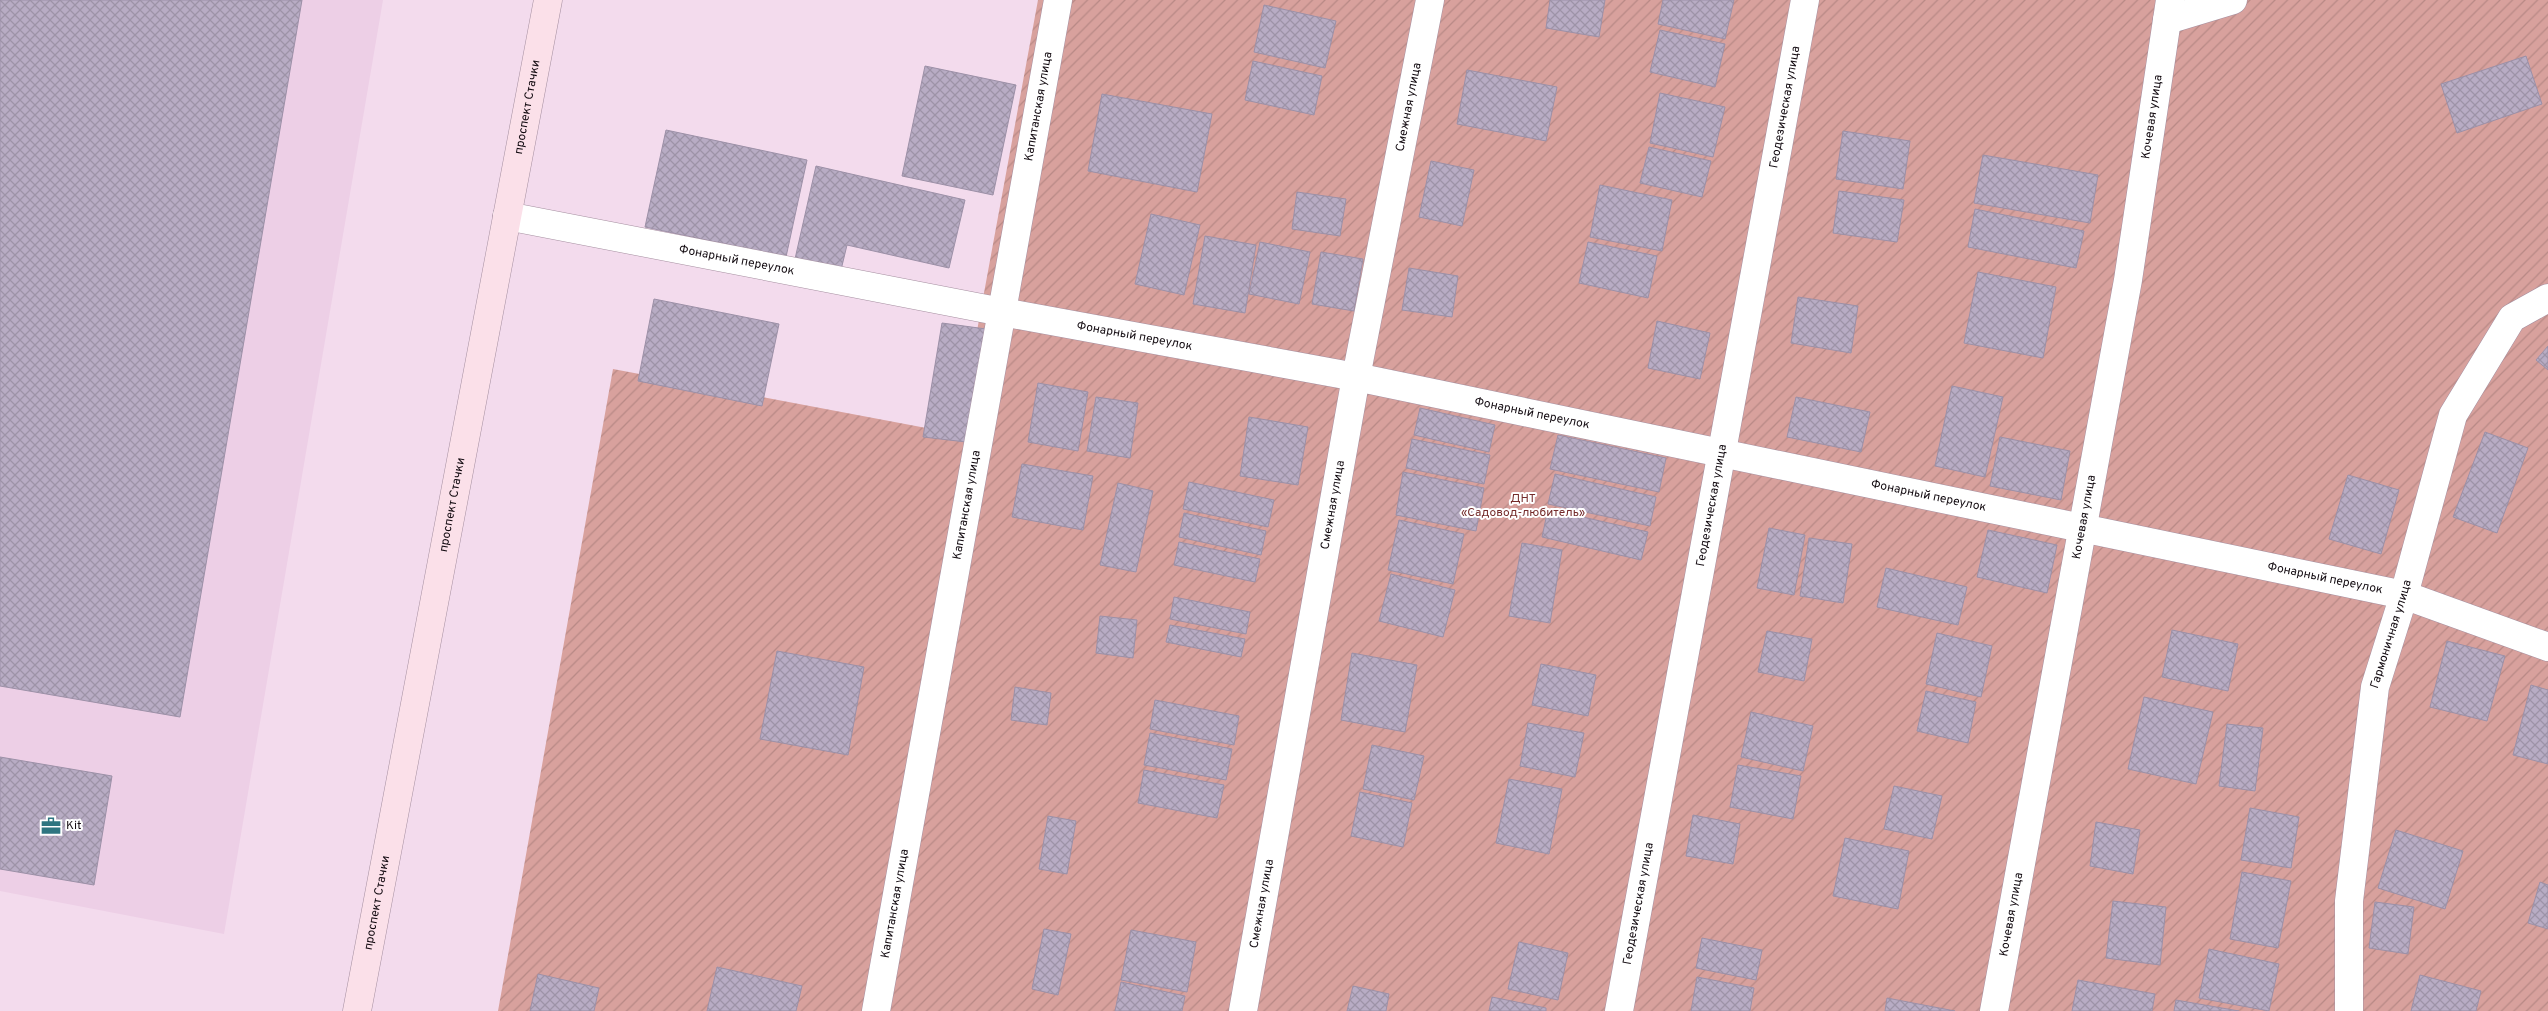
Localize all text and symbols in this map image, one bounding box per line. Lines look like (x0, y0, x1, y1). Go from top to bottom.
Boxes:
street label: Геодезическая улица (1766, 45, 1804, 170)
street label: Капитанская улица (1021, 51, 1057, 163)
street label: проспект Стачки (511, 58, 545, 156)
street label: Смежная улица (1392, 61, 1426, 153)
street label: Кочевая улица (2138, 74, 2167, 160)
street label: Фонарный переулок (678, 242, 796, 280)
street label: Фонарный переулок (1075, 318, 1194, 355)
street label: Фонарный переулок (1473, 394, 1591, 433)
street label: Геодезическая улица (1693, 443, 1731, 568)
street label: Капитанская улица (949, 449, 985, 561)
street label: проспект Стачки (436, 456, 469, 554)
street label: Смежная улица (1317, 459, 1349, 551)
street label: Кочевая улица (2069, 474, 2100, 561)
street label: Фонарный переулок (1869, 476, 1988, 516)
park label: ДНТ «Садовод-любитель» (1461, 491, 1585, 521)
street label: Фонарный переулок (2266, 559, 2384, 598)
street label: Гармоничная улица (2367, 578, 2416, 690)
office icon: Kit (40, 815, 62, 837)
place label: Kit (66, 818, 82, 834)
street label: Геодезическая улица (1620, 841, 1658, 966)
street label: Капитанская улица (878, 848, 913, 960)
street label: проспект Стачки (361, 854, 394, 952)
street label: Смежная улица (1246, 858, 1278, 950)
street label: Кочевая улица (1996, 871, 2027, 958)

